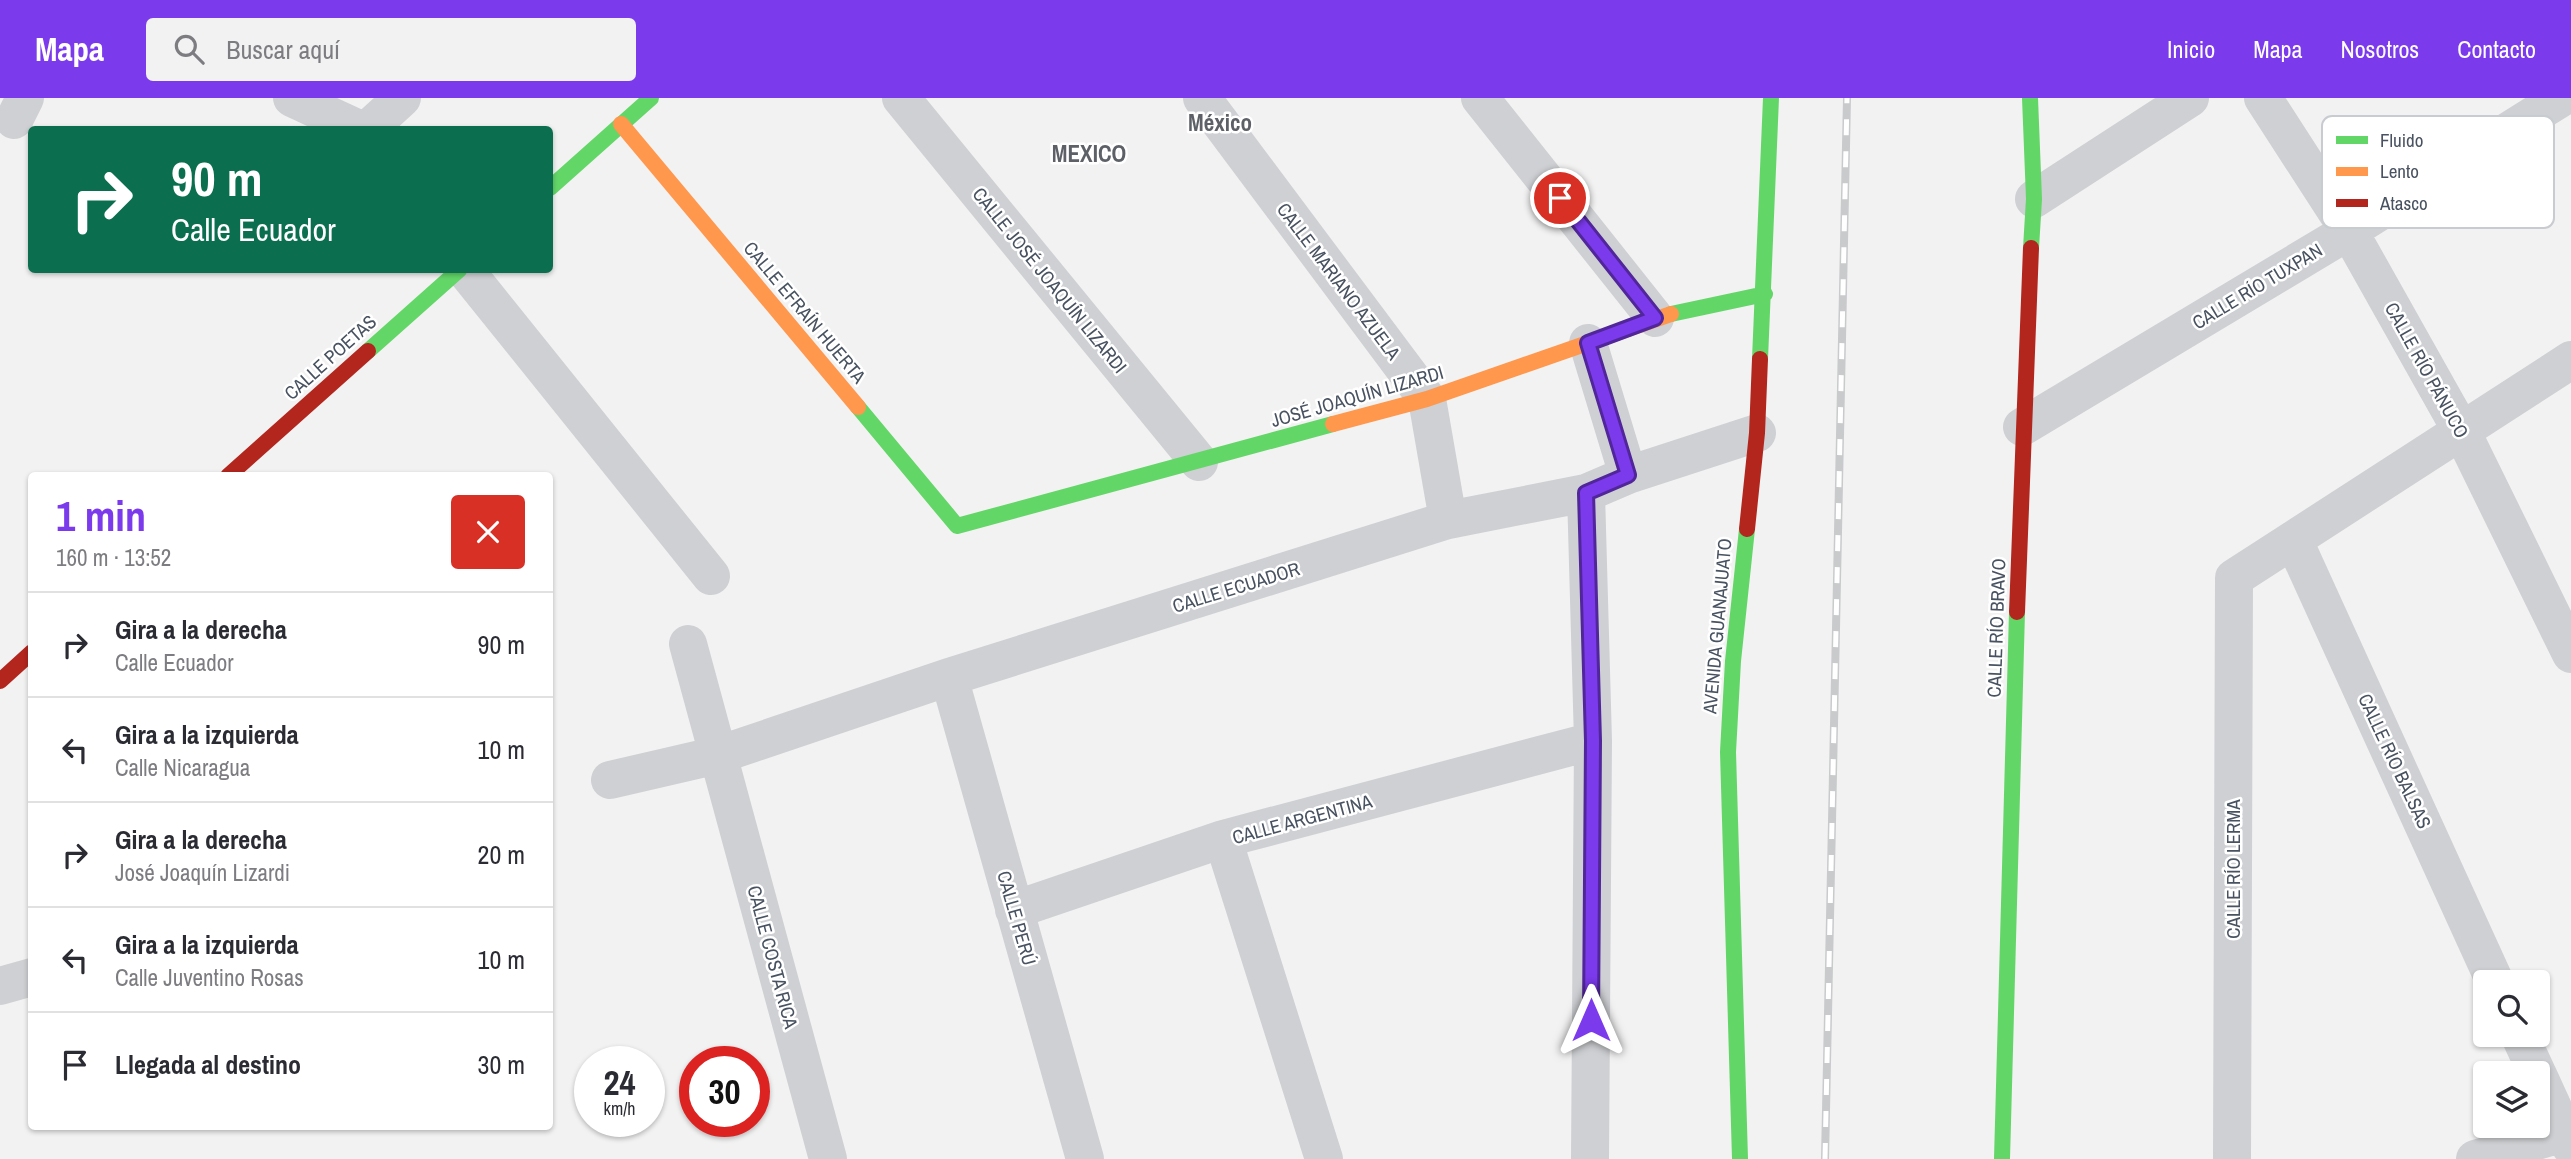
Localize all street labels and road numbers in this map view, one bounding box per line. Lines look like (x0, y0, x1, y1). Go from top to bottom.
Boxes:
street label: CALLE JOSÉ JOAQUÍN LIZARDI (967, 182, 1133, 378)
street label: CALLE MARIANO AZUELA (1271, 197, 1407, 365)
street label: CALLE EFRAÍN HUERTA (738, 236, 872, 389)
street label: CALLE RÍO TUXPAN (2187, 237, 2327, 335)
street label: CALLE RÍO PÁNUCO (2379, 298, 2475, 442)
street label: CALLE POETAS (278, 309, 382, 405)
street label: JOSÉ JOAQUÍN LIZARDI (1268, 359, 1446, 433)
street label: AVENIDA GUANAJUATO (1696, 537, 1738, 716)
street label: CALLE ECUADOR (1169, 555, 1303, 619)
street label: CALLE RÍO BRAVO (1981, 558, 2011, 698)
street label: CALLE RÍO BALSAS (2352, 689, 2438, 833)
street label: CALLE ARGENTINA (1229, 788, 1375, 850)
street label: CALLE RÍO LERMA (2220, 799, 2246, 939)
street label: CALLE PERÚ (991, 868, 1043, 968)
street label: CALLE COSTA RICA (741, 883, 805, 1032)

